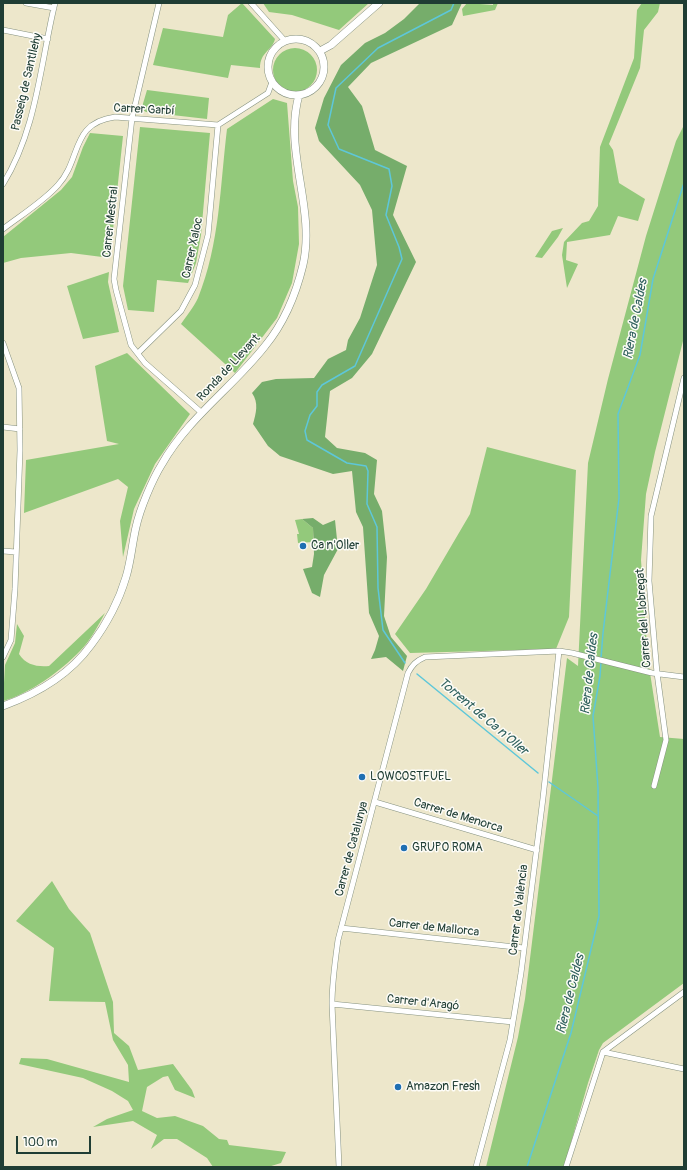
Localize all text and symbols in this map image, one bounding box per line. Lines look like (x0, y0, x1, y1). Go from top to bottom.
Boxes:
street label: Passeig de Santllehy (9, 32, 45, 132)
street label: Carrer Garbí (113, 101, 175, 119)
street label: Carrer Mestral (100, 186, 122, 258)
street label: Carrer Xaloc (180, 216, 206, 280)
water label: Riera de Caldes (621, 278, 651, 360)
street label: Ronda de Llevant (194, 332, 264, 404)
place label: Ca n'Oller (311, 539, 359, 553)
marker: Ca n'Oller (298, 541, 308, 551)
street label: Carrer del Llobregat (633, 568, 655, 668)
water label: Riera de Caldes (578, 633, 602, 715)
water label: Torrent de Ca n'Oller (435, 675, 531, 759)
place label: LOWCOSTFUEL (370, 770, 451, 784)
marker: LOWCOSTFUEL (357, 772, 367, 782)
street label: Carrer de Menorca (412, 796, 504, 836)
street label: Carrer de Catalunya (332, 800, 372, 898)
place label: GRUPO ROMA (412, 841, 483, 855)
marker: GRUPO ROMA (399, 843, 409, 853)
street label: Carrer de València (506, 864, 532, 956)
street label: Carrer de Mallorca (388, 916, 480, 940)
water label: Riera de Caldes (554, 953, 588, 1035)
street label: Carrer d'Aragó (386, 992, 460, 1014)
place label: Amazon Fresh (406, 1080, 480, 1094)
marker: Amazon Fresh (393, 1082, 403, 1092)
scale bar (18, 1128, 93, 1154)
text: 100 m (23, 1135, 57, 1150)

